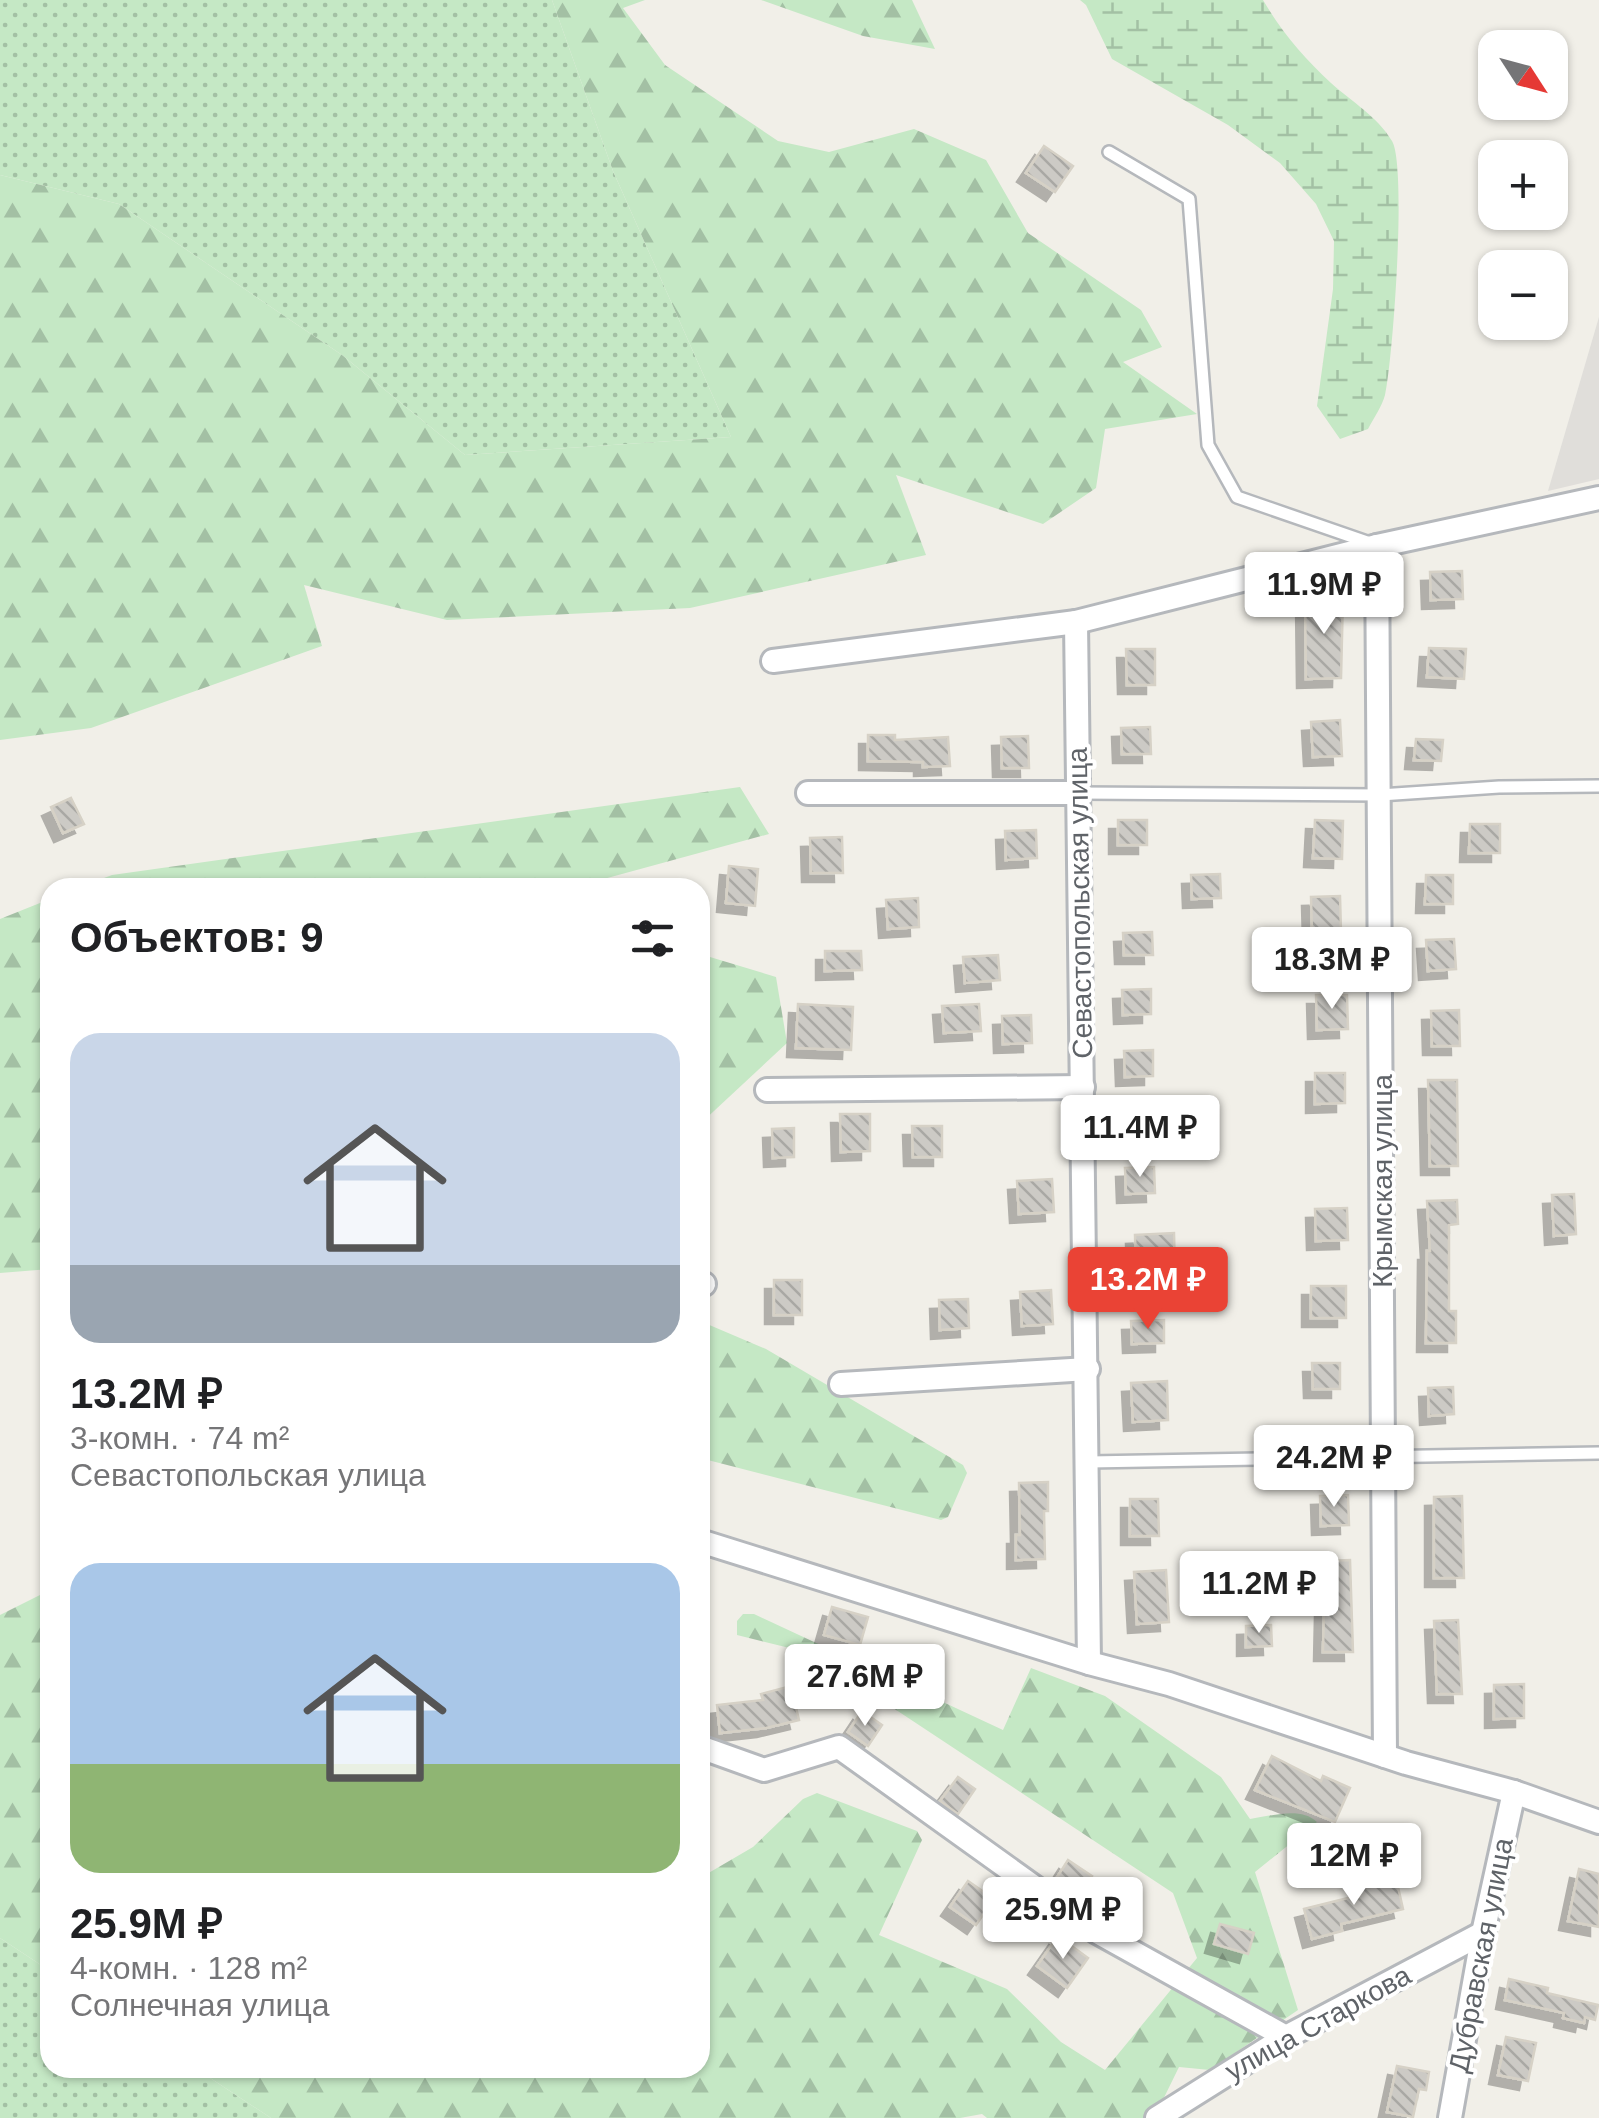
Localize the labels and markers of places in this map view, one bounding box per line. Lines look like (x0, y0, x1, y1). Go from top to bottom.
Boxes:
pin: 11.9M ₽ (1232, 552, 1416, 637)
pin: 18.3M ₽ (1240, 927, 1424, 1012)
pin: 11.4M ₽ (1048, 1095, 1232, 1180)
pin: 13.2M ₽ (1056, 1247, 1240, 1332)
pin: 24.2M ₽ (1242, 1425, 1426, 1510)
pin: 11.2M ₽ (1167, 1551, 1351, 1636)
pin: 27.6M ₽ (773, 1644, 957, 1729)
pin: 12M ₽ (1284, 1823, 1424, 1908)
pin: 25.9M ₽ (971, 1877, 1155, 1962)

